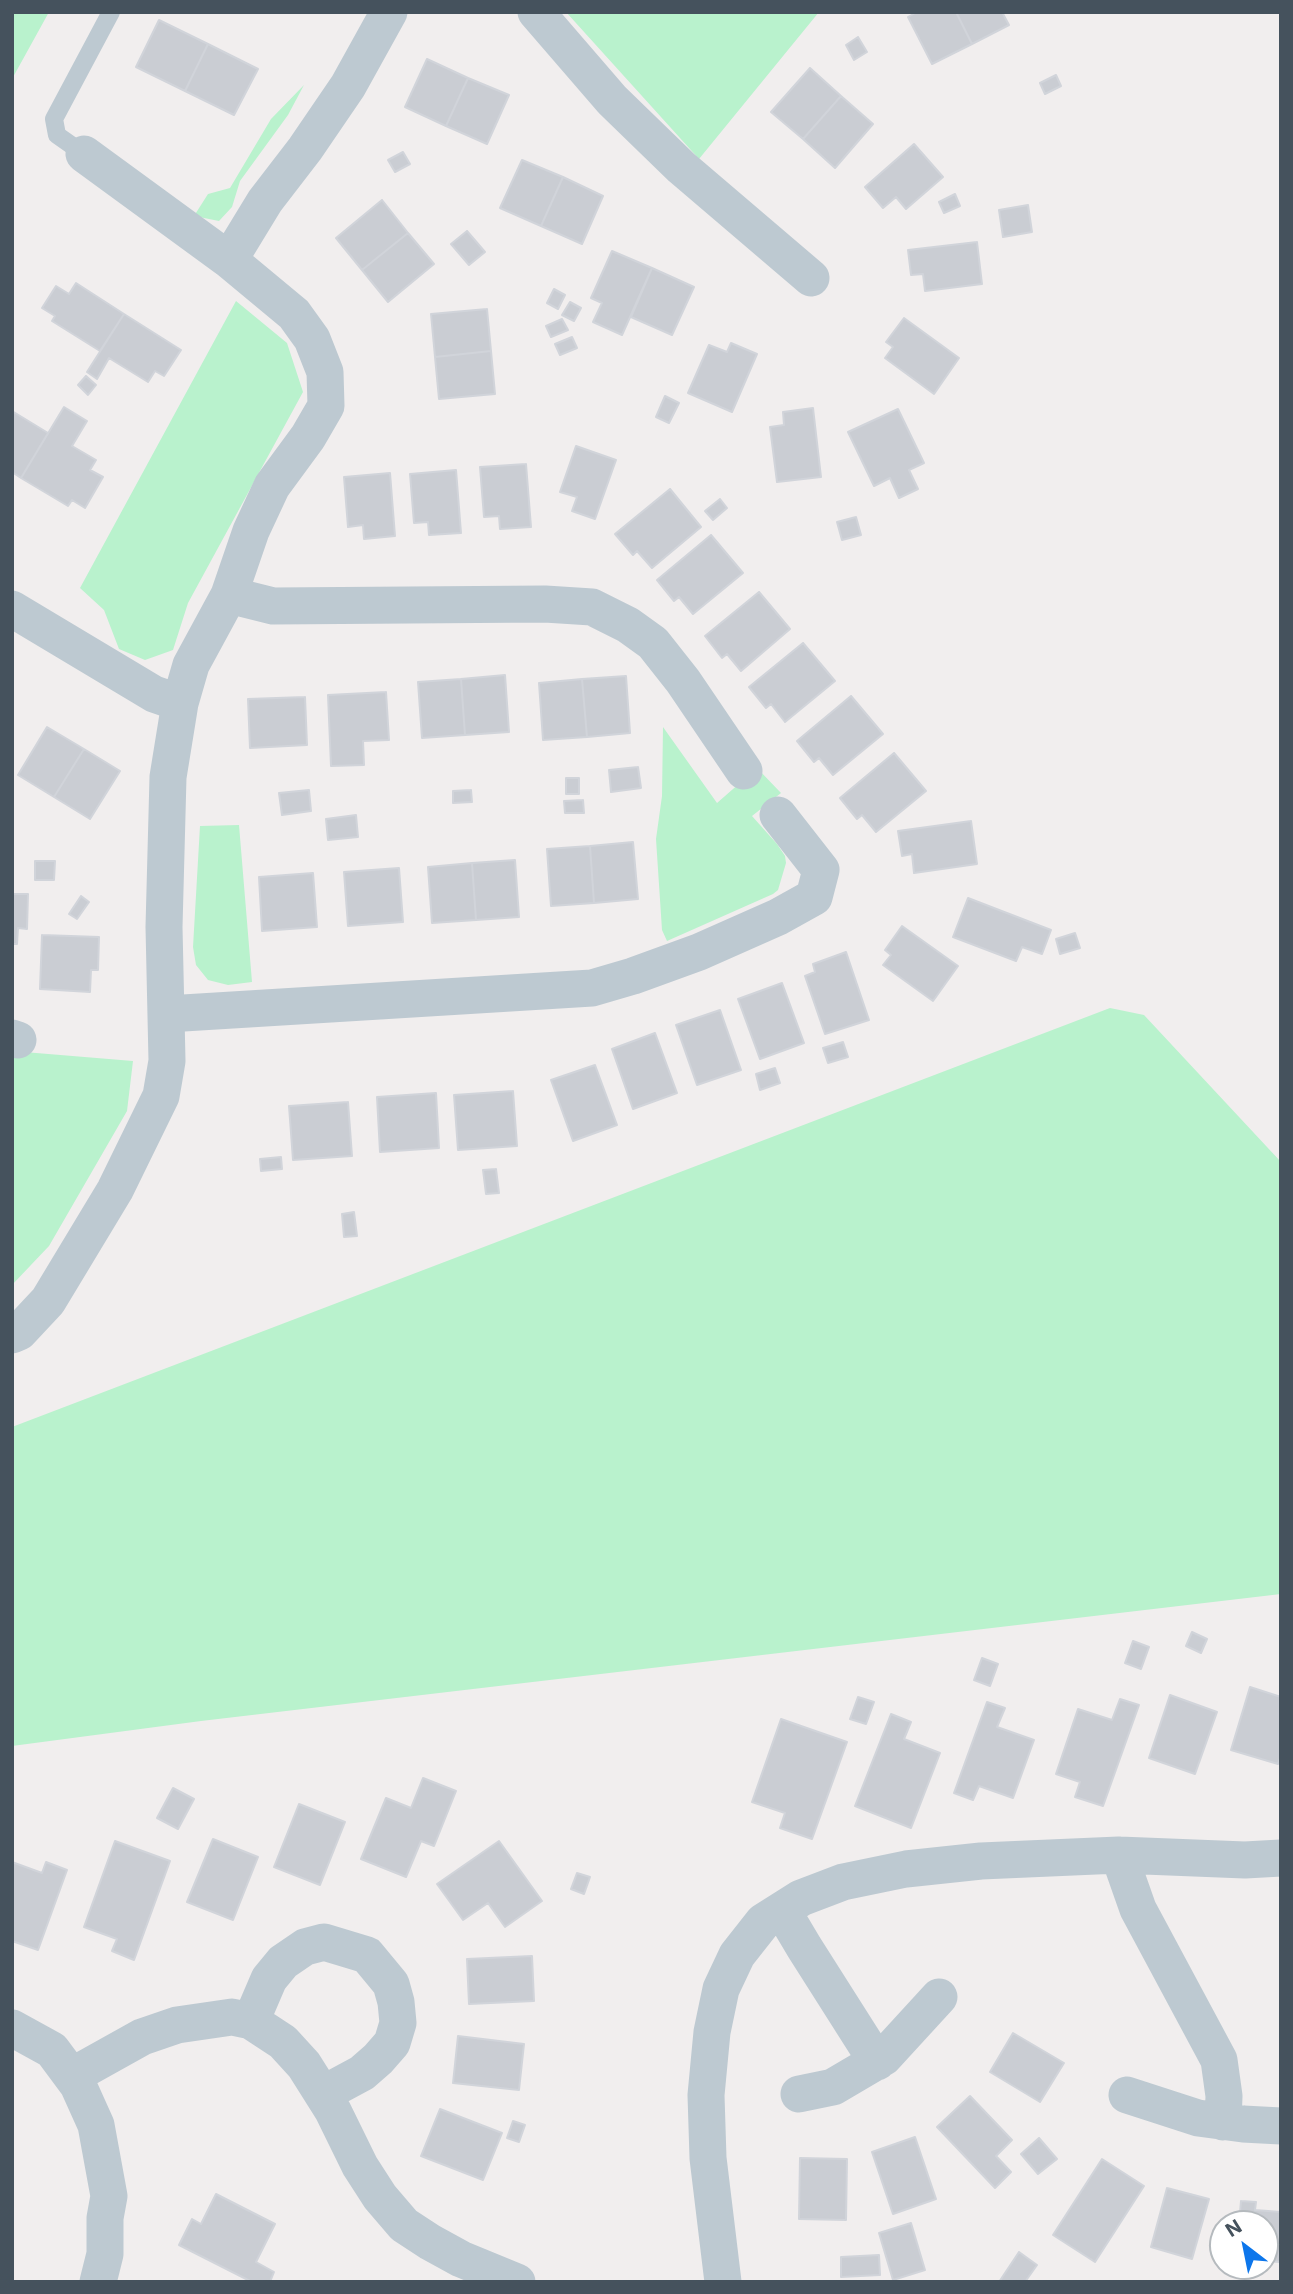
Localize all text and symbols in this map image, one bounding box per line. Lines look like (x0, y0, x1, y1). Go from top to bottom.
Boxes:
north arrow (1209, 2210, 1279, 2280)
text: N (1221, 2215, 1246, 2242)

